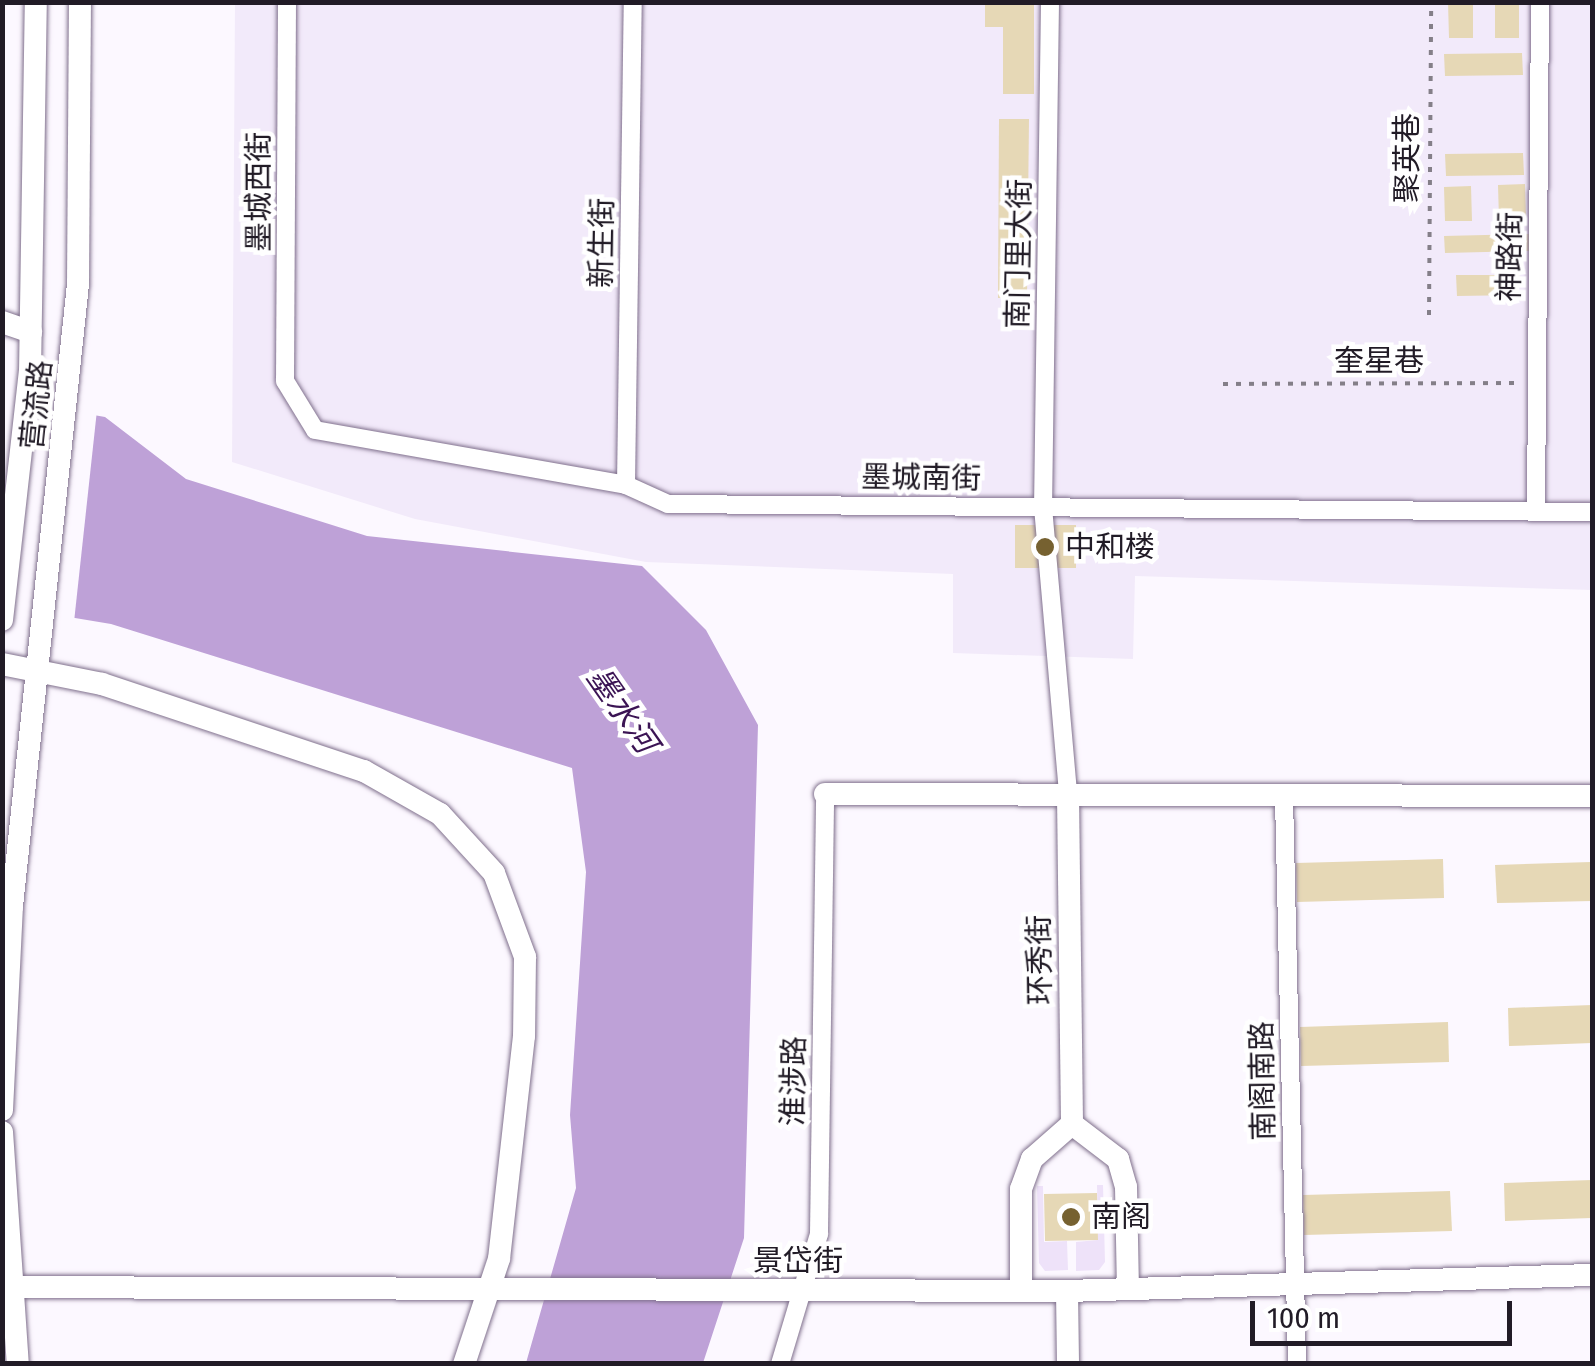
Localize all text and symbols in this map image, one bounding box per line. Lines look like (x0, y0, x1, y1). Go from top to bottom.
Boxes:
street label: 聚英巷 (1389, 113, 1425, 203)
street label: 墨城西街 (241, 132, 277, 252)
street label: 南门里大街 (1000, 179, 1038, 329)
street label: 新生街 (583, 198, 621, 288)
street label: 神路街 (1491, 212, 1529, 302)
street label: 奎星巷 (1334, 343, 1424, 379)
street label: 营流路 (14, 358, 60, 452)
street label: 墨城南街 (861, 459, 981, 497)
place label: 中和楼 (1065, 529, 1155, 565)
marker: 中和楼 (1034, 536, 1056, 558)
water label: 墨水河 (579, 660, 665, 760)
street label: 环秀街 (1021, 915, 1059, 1005)
street label: 南阁南路 (1244, 1021, 1282, 1141)
street label: 淮涉路 (775, 1036, 813, 1126)
place label: 南阁 (1091, 1199, 1151, 1235)
marker: 南阁 (1060, 1206, 1082, 1228)
street label: 景岱街 (753, 1243, 843, 1279)
scale bar (1255, 1281, 1518, 1343)
text: 100 m (1267, 1300, 1340, 1336)

